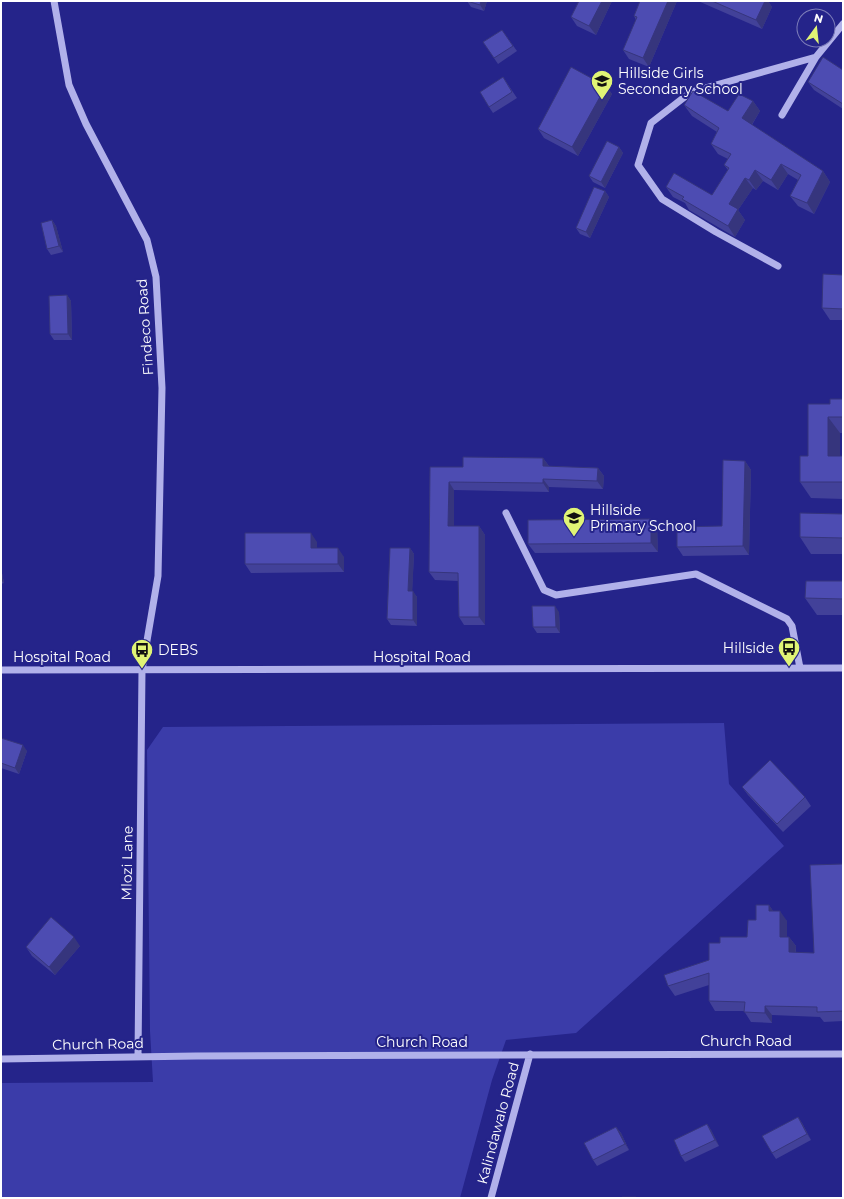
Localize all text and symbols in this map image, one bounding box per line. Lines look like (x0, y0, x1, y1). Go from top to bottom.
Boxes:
north arrow (796, 8, 836, 48)
text: N (812, 10, 825, 26)
place label: Hillside Girls Secondary School (618, 64, 743, 98)
school or university icon: Hillside Girls Secondary School (589, 68, 615, 101)
street label: Findeco Road (133, 278, 157, 376)
place label: Hillside Primary School (590, 501, 696, 535)
school or university icon: Hillside Primary School (561, 505, 587, 538)
bus stop icon: Hillside (776, 635, 802, 668)
bus stop icon: DEBS (129, 637, 155, 670)
place label: Hillside (723, 639, 774, 657)
place label: DEBS (158, 641, 198, 659)
street label: Hospital Road (13, 648, 111, 666)
street label: Hospital Road (373, 648, 471, 666)
street label: Mlozi Lane (117, 825, 137, 901)
street label: Church Road (700, 1032, 792, 1050)
street label: Church Road (376, 1033, 468, 1051)
street label: Church Road (52, 1034, 144, 1054)
street label: Kalindawalo Road (473, 1060, 523, 1186)

